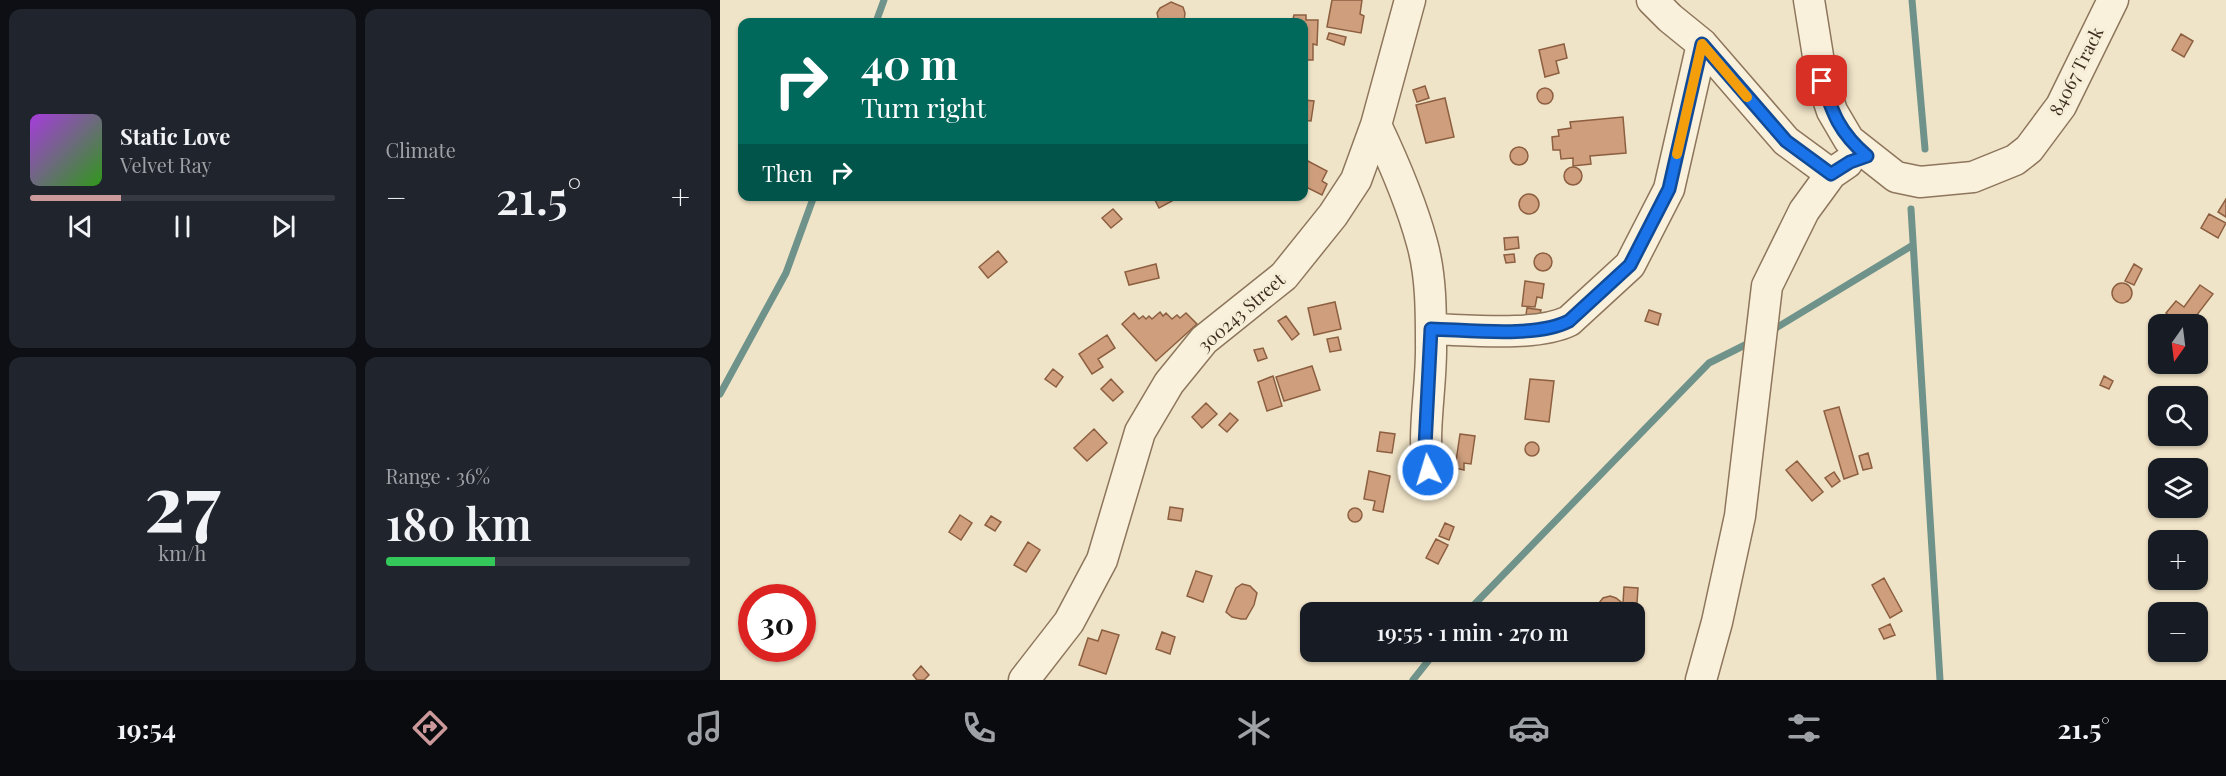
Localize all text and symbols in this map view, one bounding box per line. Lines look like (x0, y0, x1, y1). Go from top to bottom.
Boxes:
street label: 84067 Track (2043, 23, 2109, 119)
text: 40 m (861, 35, 958, 91)
icon: right (762, 42, 840, 120)
pin (1796, 55, 1847, 106)
icon: arrive (1805, 64, 1838, 97)
text: Turn right (861, 89, 986, 125)
text: Static Love (120, 121, 230, 151)
text: Climate (386, 136, 456, 163)
text: Velvet Ray (120, 151, 212, 178)
icon: right (825, 156, 858, 189)
text: Then (762, 158, 813, 188)
text: 21.5° (496, 166, 582, 226)
text: − (386, 174, 407, 218)
text: + (671, 174, 690, 218)
icon: previous (64, 210, 97, 243)
icon: pause (166, 210, 199, 243)
icon: next (267, 210, 300, 243)
street label: 300243 Street (1192, 267, 1290, 356)
north arrow (2148, 314, 2208, 374)
map controls (2148, 314, 2208, 662)
button: search (2148, 386, 2208, 446)
position arrow (1396, 438, 1460, 502)
text: 27 (144, 448, 220, 552)
button: layers (2148, 458, 2208, 518)
text: Range · 36% (386, 462, 490, 489)
text: 180 km (386, 492, 532, 552)
button: + (2148, 530, 2208, 590)
text: km/h (158, 539, 206, 566)
speed limit sign: 30 (738, 584, 816, 662)
button: − (2148, 602, 2208, 662)
text: 19:55 · 1 min · 270 m (1377, 617, 1568, 647)
icon: directions (409, 707, 451, 749)
icon: music (684, 707, 726, 749)
icon: phone (958, 707, 1000, 749)
icon: climate (1233, 707, 1275, 749)
icon: car (1508, 707, 1550, 749)
icon: filters (1783, 707, 1825, 749)
text: 19:54 (116, 710, 176, 746)
text: 21.5° (2058, 710, 2110, 746)

